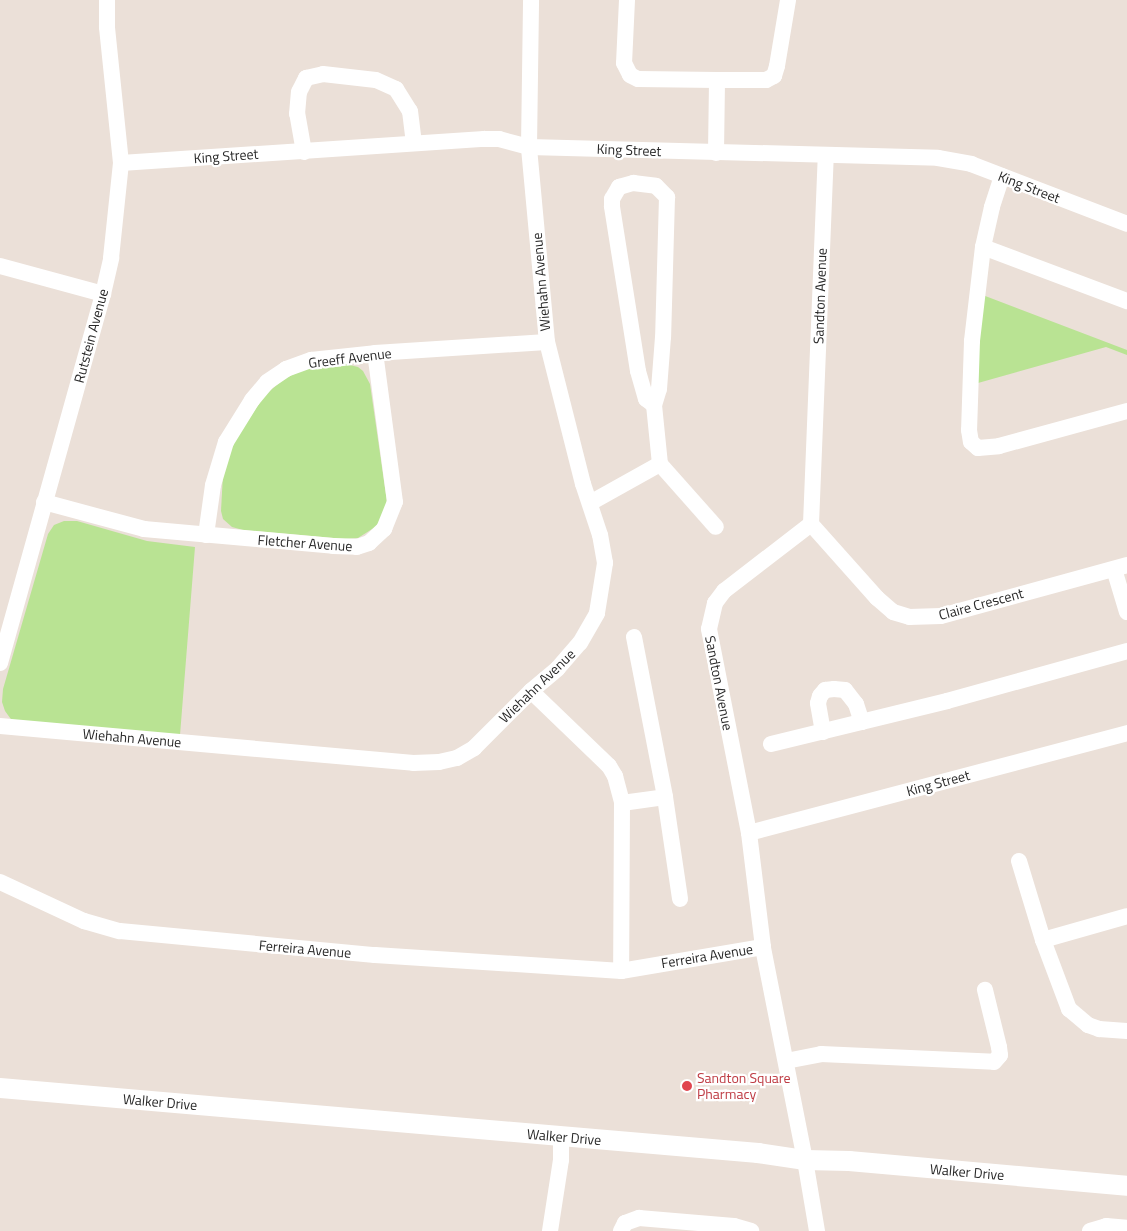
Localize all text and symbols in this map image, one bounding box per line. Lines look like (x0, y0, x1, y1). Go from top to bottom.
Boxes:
street label: King Street (596, 140, 662, 160)
street label: King Street (193, 145, 259, 167)
street label: King Street (996, 168, 1062, 206)
street label: Wiehahn Avenue (528, 232, 554, 332)
street label: Sandton Avenue (810, 248, 830, 344)
street label: Rutstein Avenue (70, 287, 112, 385)
street label: Greeff Avenue (307, 345, 393, 371)
street label: Fletcher Avenue (257, 531, 353, 555)
street label: Claire Crescent (937, 585, 1025, 623)
street label: Sandton Avenue (702, 634, 736, 732)
street label: Wiehahn Avenue (496, 646, 578, 726)
street label: Wiehahn Avenue (82, 725, 182, 751)
street label: King Street (904, 766, 972, 800)
street label: Ferreira Avenue (258, 937, 352, 961)
street label: Ferreira Avenue (660, 940, 754, 972)
place label: Sandton Square Pharmacy (697, 1070, 791, 1102)
marker: Sandton Square Pharmacy (681, 1080, 693, 1092)
street label: Walker Drive (122, 1090, 198, 1114)
street label: Walker Drive (526, 1125, 602, 1149)
street label: Walker Drive (929, 1160, 1005, 1184)

